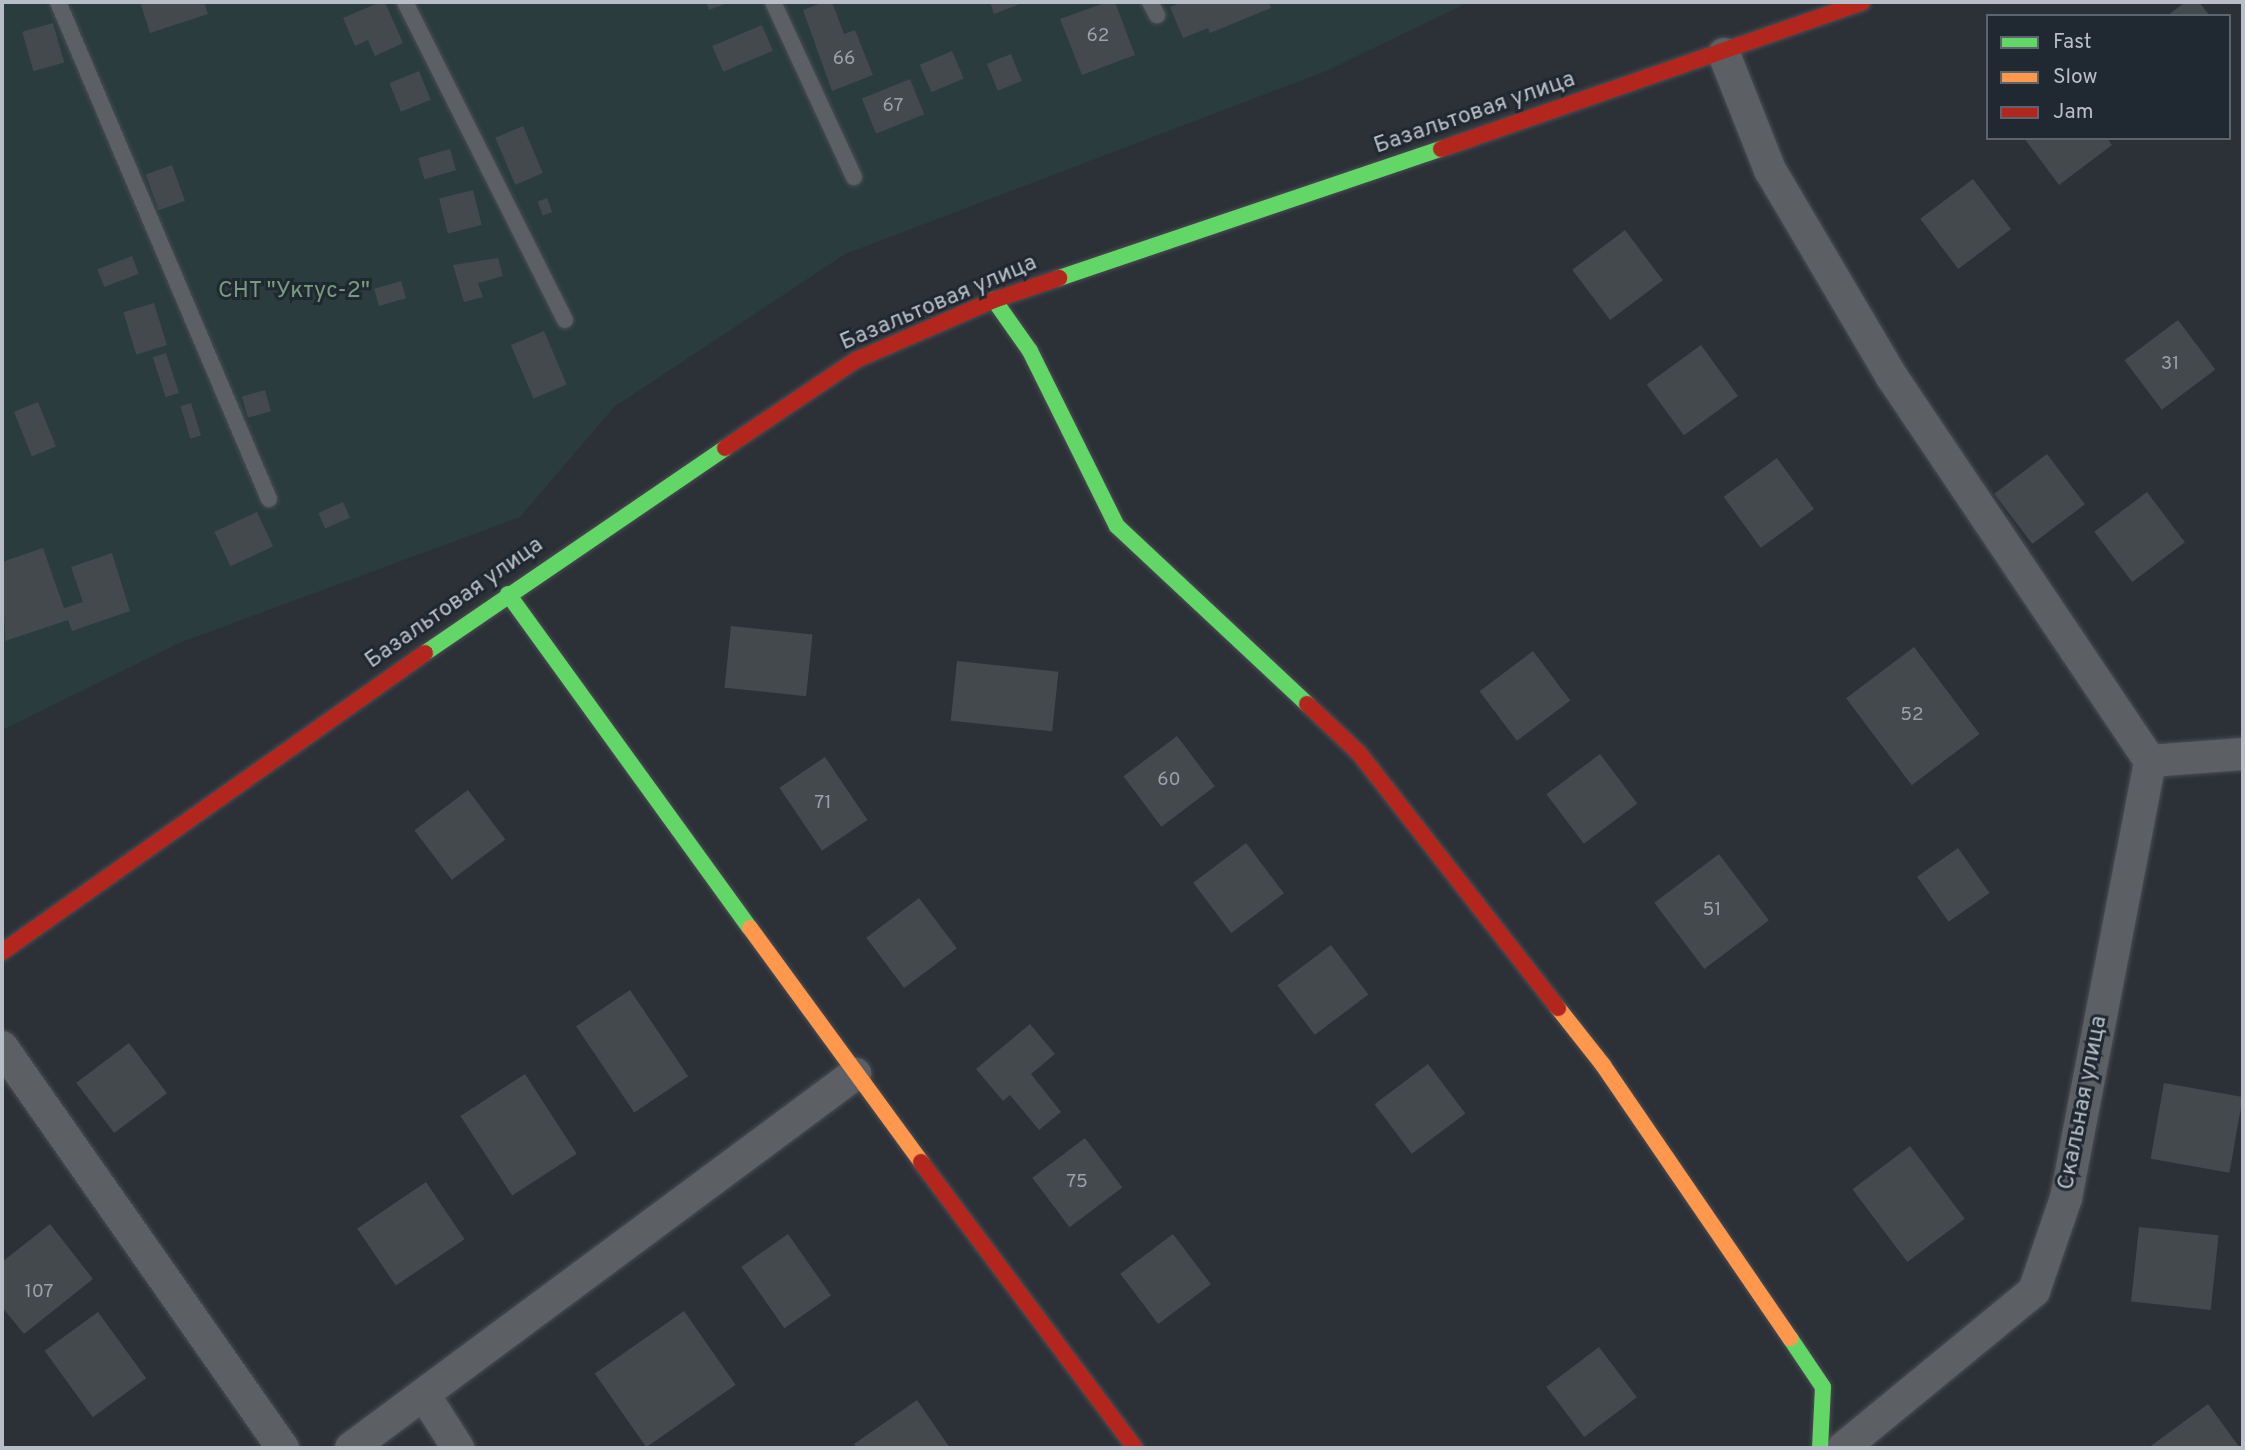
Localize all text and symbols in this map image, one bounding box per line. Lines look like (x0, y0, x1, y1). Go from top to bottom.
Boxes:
legend (1986, 14, 2231, 140)
house number: 62 (1087, 26, 1109, 48)
text: Fast (2053, 29, 2092, 56)
house number: 66 (833, 49, 855, 71)
text: Slow (2053, 64, 2098, 91)
street label: Базальтовая улица (1371, 67, 1579, 161)
house number: 67 (883, 96, 903, 118)
text: Jam (2053, 99, 2094, 126)
street label: Базальтовая улица (837, 250, 1041, 358)
park label: СНТ "Уктус-2" (218, 278, 370, 306)
house number: 31 (2161, 354, 2179, 376)
street label: Базальтовая улица (361, 532, 549, 676)
house number: 52 (1900, 705, 1924, 727)
house number: 60 (1157, 770, 1181, 792)
house number: 71 (814, 793, 832, 815)
house number: 51 (1703, 900, 1721, 922)
street label: Скальная улица (2054, 1014, 2114, 1192)
house number: 75 (1066, 1172, 1088, 1194)
house number: 107 (25, 1282, 53, 1304)

